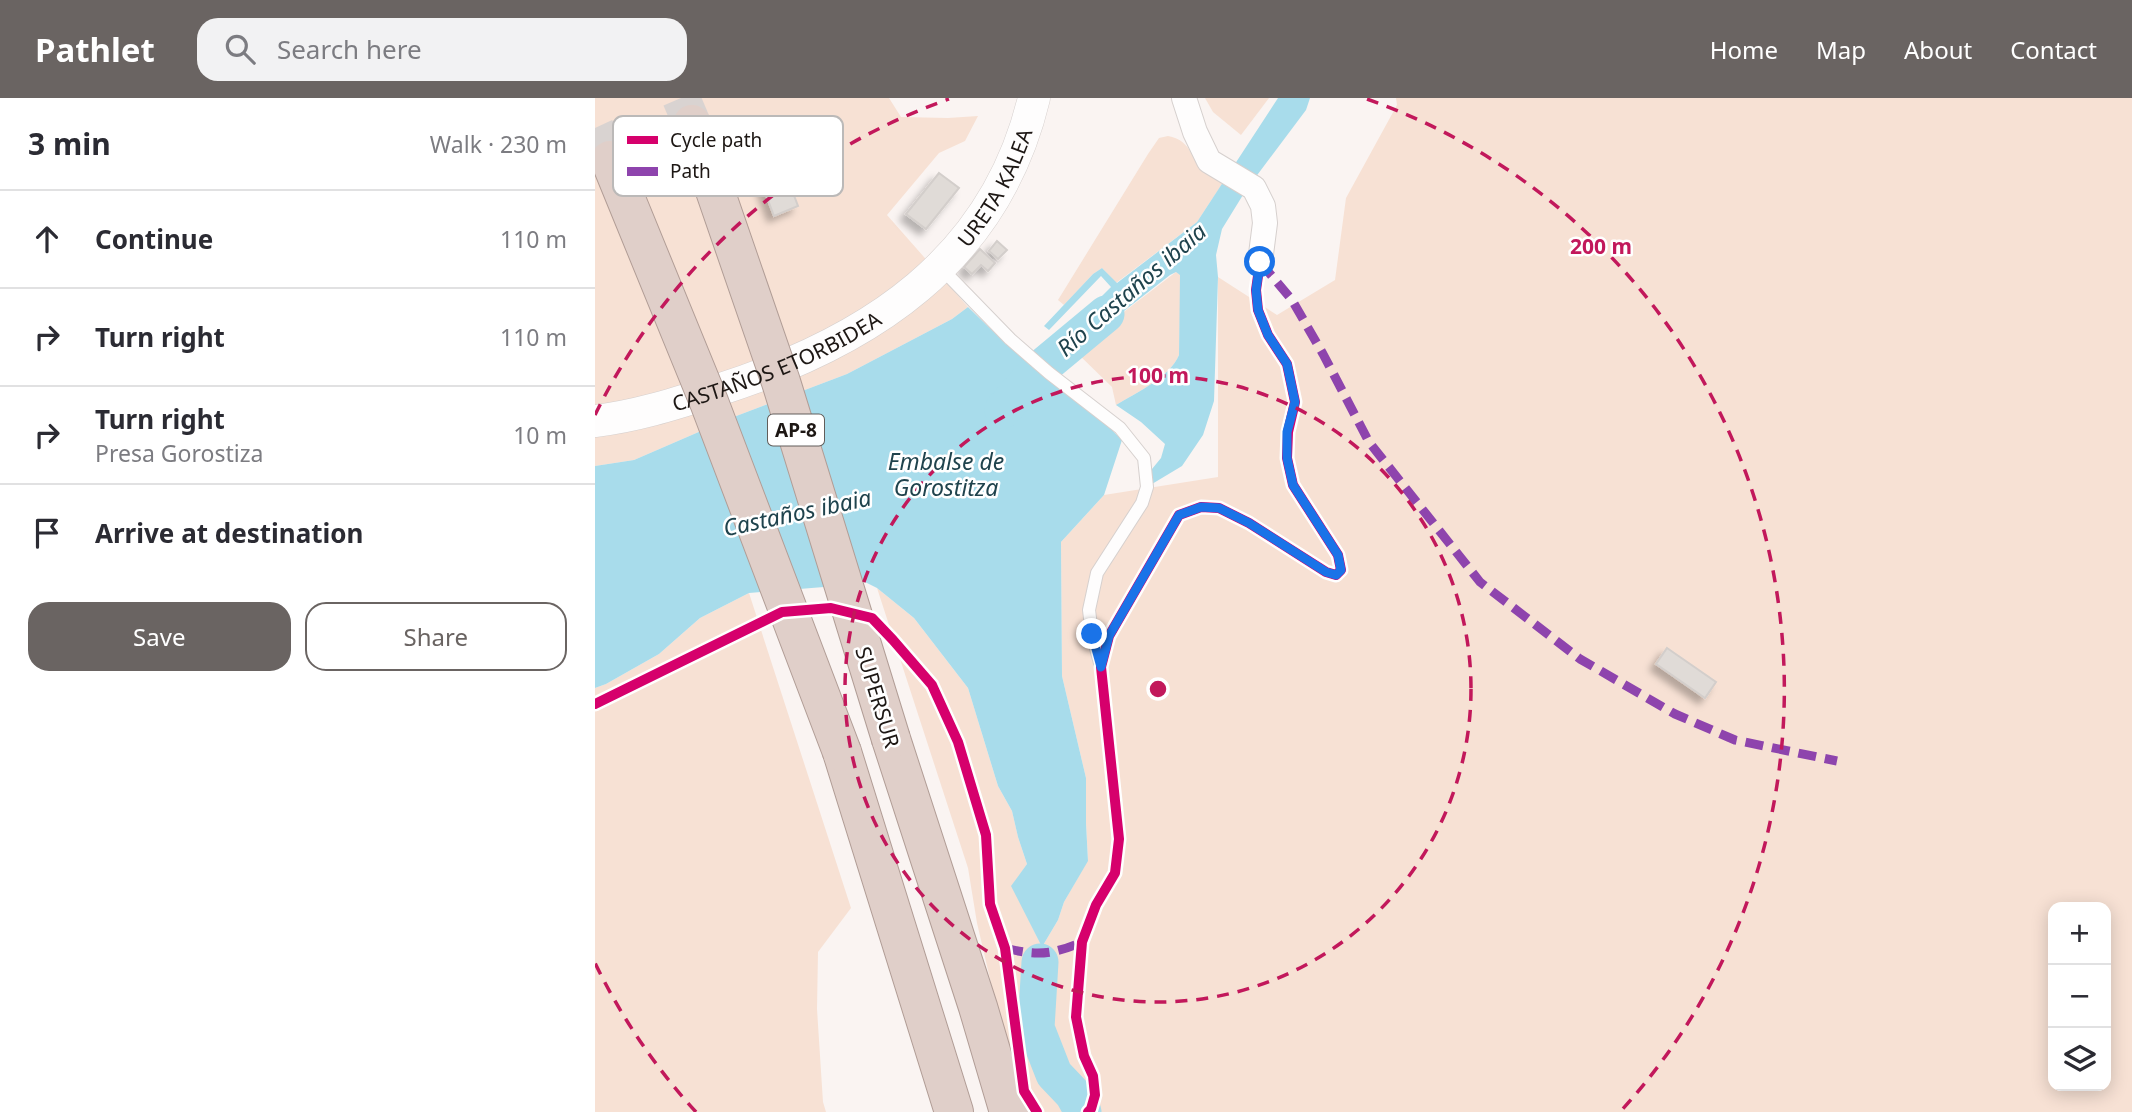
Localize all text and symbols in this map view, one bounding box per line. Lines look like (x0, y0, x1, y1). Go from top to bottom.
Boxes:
search box (197, 18, 687, 81)
text: Pathlet (35, 27, 155, 72)
icon: search (221, 30, 259, 68)
text: Search here (277, 31, 422, 67)
text: Home (1710, 33, 1778, 66)
text: Map (1816, 33, 1866, 66)
text: About (1904, 33, 1972, 66)
text: Contact (2010, 33, 2097, 66)
legend (613, 116, 843, 196)
text: 3 min (28, 123, 111, 164)
street label: URETA KALEA (951, 124, 1039, 252)
text: Cycle path (670, 127, 762, 153)
text: Walk · 230 m (430, 128, 567, 160)
text: Path (670, 158, 711, 184)
water label: Río Castaños ibaia (1049, 215, 1213, 363)
icon: ahead (28, 220, 66, 258)
text: Continue (95, 221, 213, 257)
text: 110 m (500, 223, 567, 255)
text: 200 m (1570, 232, 1632, 260)
route start (1244, 246, 1275, 277)
street label: CASTAÑOS ETORBIDEA (669, 304, 887, 418)
icon: right (28, 318, 66, 356)
text: Turn right (95, 319, 225, 355)
text: 110 m (500, 321, 567, 353)
text: 100 m (1127, 361, 1189, 389)
text: Turn right (95, 401, 225, 437)
road number: AP-8 (768, 414, 824, 446)
icon: right (28, 416, 66, 454)
text: 10 m (513, 419, 567, 451)
text: Presa Gorostiza (95, 437, 263, 469)
water label: Embalse de Gorostitza (888, 445, 1004, 503)
water label: Castaños ibaia (720, 481, 874, 543)
icon: arrive (28, 514, 66, 552)
text: Arrive at destination (95, 515, 364, 551)
button: Save (28, 602, 291, 671)
button: Share (305, 602, 567, 671)
route end (1076, 618, 1107, 649)
street label: SUPERSUR (849, 643, 907, 751)
centre of rings (1146, 677, 1170, 701)
map controls (2048, 902, 2111, 1091)
button: + (2048, 902, 2111, 965)
button: − (2048, 965, 2111, 1028)
button: layers (2048, 1028, 2111, 1091)

